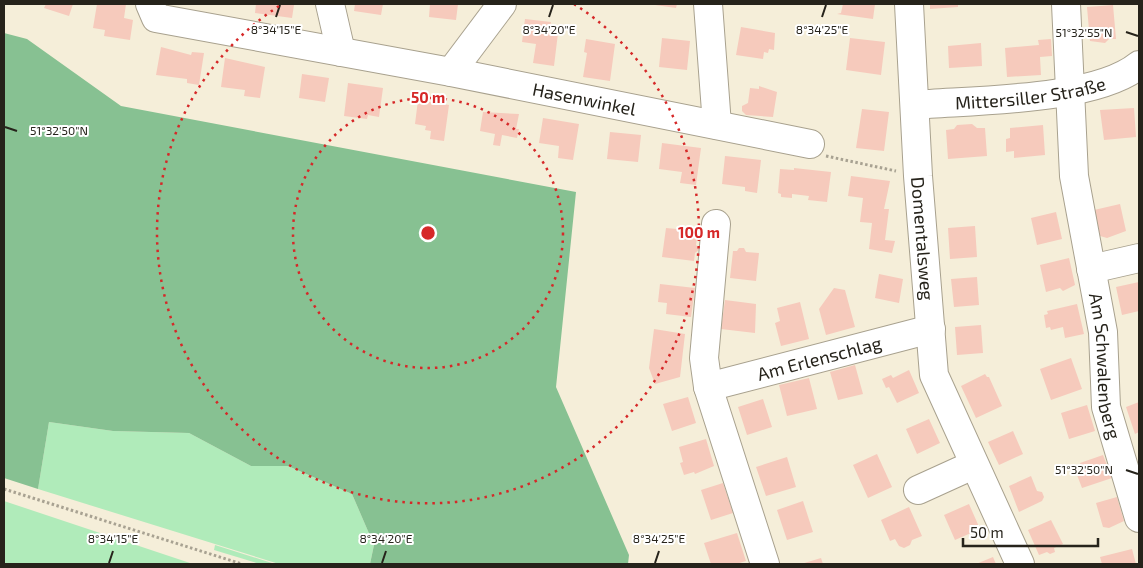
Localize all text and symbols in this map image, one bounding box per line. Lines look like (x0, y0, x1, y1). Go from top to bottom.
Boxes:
text: 8°34'15"E (251, 22, 301, 36)
text: 8°34'20"E (522, 22, 576, 36)
text: 8°34'25"E (796, 22, 848, 36)
text: 51°32'55"N (1055, 25, 1113, 39)
street label: Mittersiller Straße (954, 72, 1108, 113)
street label: Hasenwinkel (531, 78, 639, 120)
text: 50 m (411, 88, 445, 106)
text: 51°32'50"N (30, 123, 88, 137)
street label: Domentalsweg (907, 176, 939, 301)
text: 100 m (678, 223, 720, 241)
centre of rings (419, 224, 437, 242)
street label: Am Schwalenberg (1085, 291, 1126, 442)
street label: Am Erlenschlag (755, 331, 884, 385)
text: 51°32'50"N (1055, 462, 1113, 476)
scale bar (963, 516, 1098, 548)
text: 50 m (970, 523, 1004, 541)
text: 8°34'15"E (88, 531, 138, 545)
text: 8°34'20"E (359, 531, 413, 545)
text: 8°34'25"E (633, 531, 685, 545)

